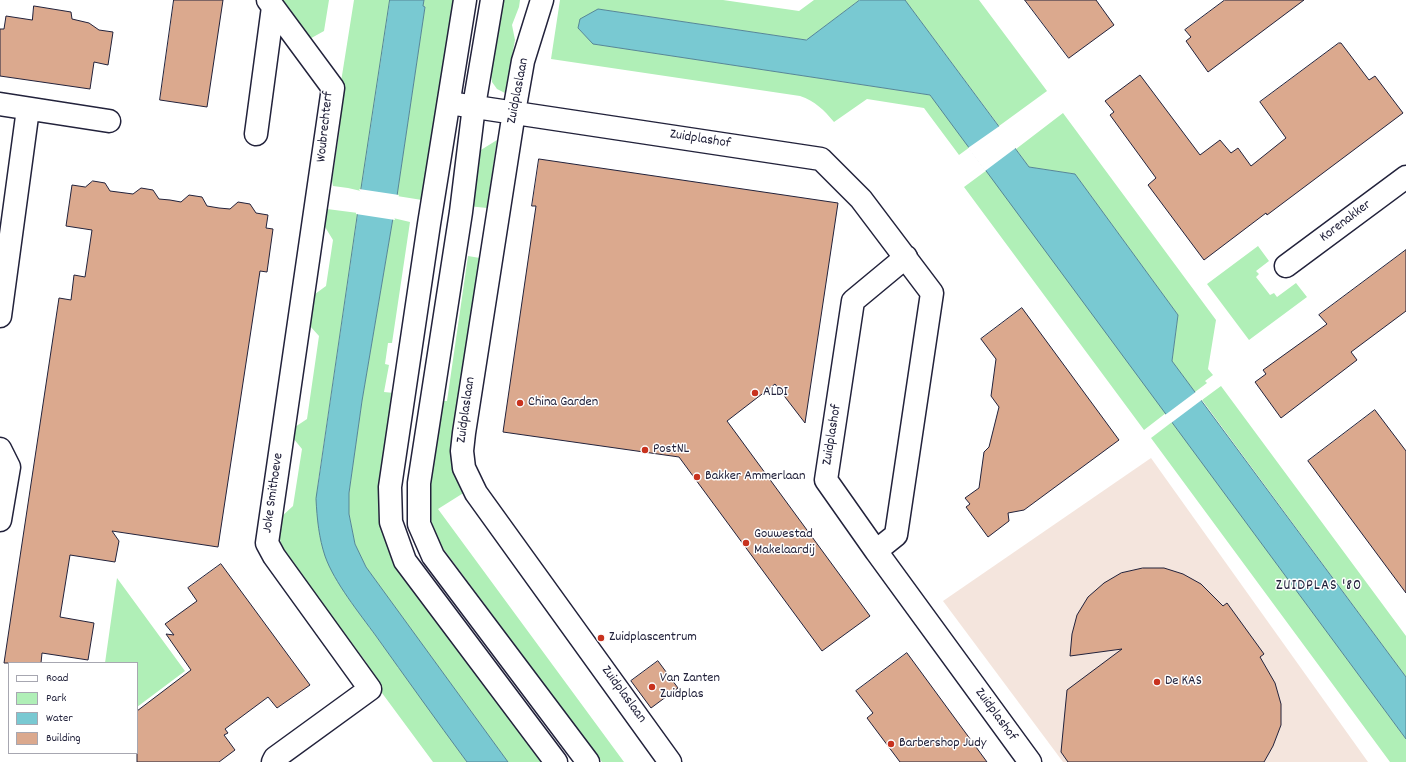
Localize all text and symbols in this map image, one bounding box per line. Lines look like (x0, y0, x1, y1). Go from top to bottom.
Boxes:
street label: Zuidplaslaan (504, 57, 534, 125)
street label: Woubrechterf (314, 91, 338, 163)
street label: Zuidplashof (668, 127, 732, 153)
street label: Korenakker (1317, 197, 1375, 247)
street label: Zuidplaslaan (454, 376, 480, 444)
place label: ALDI (763, 385, 788, 401)
marker: ALDI (750, 388, 760, 398)
place label: China Garden (528, 395, 598, 411)
marker: China Garden (515, 398, 525, 408)
street label: Zuidplashof (820, 403, 846, 467)
place label: PostNL (653, 442, 689, 458)
marker: PostNL (640, 445, 650, 455)
street label: Joke Smithoeve (260, 452, 288, 534)
place label: Bakker Ammerlaan (705, 469, 805, 485)
marker: Bakker Ammerlaan (692, 472, 702, 482)
place label: Gouwestad Makelaardij (754, 527, 815, 560)
marker: Gouwestad Makelaardij (741, 538, 751, 548)
district label: ZUIDPLAS '80 (1276, 578, 1362, 596)
place label: Zuidplascentrum (609, 630, 697, 646)
marker: Zuidplascentrum (596, 633, 606, 643)
legend (8, 662, 138, 754)
street label: Zuidplaslaan (597, 663, 649, 727)
text: Road (46, 670, 68, 687)
place label: Van Zanten Zuidplas (660, 671, 720, 704)
place label: De KAS (1165, 674, 1202, 690)
marker: De KAS (1152, 677, 1162, 687)
marker: Van Zanten Zuidplas (647, 682, 657, 692)
street label: Zuidplashof (970, 685, 1020, 745)
text: Park (46, 690, 66, 707)
text: Water (46, 710, 73, 727)
text: Building (46, 730, 81, 747)
place label: Barbershop Judy (899, 736, 986, 752)
marker: Barbershop Judy (886, 739, 896, 749)

